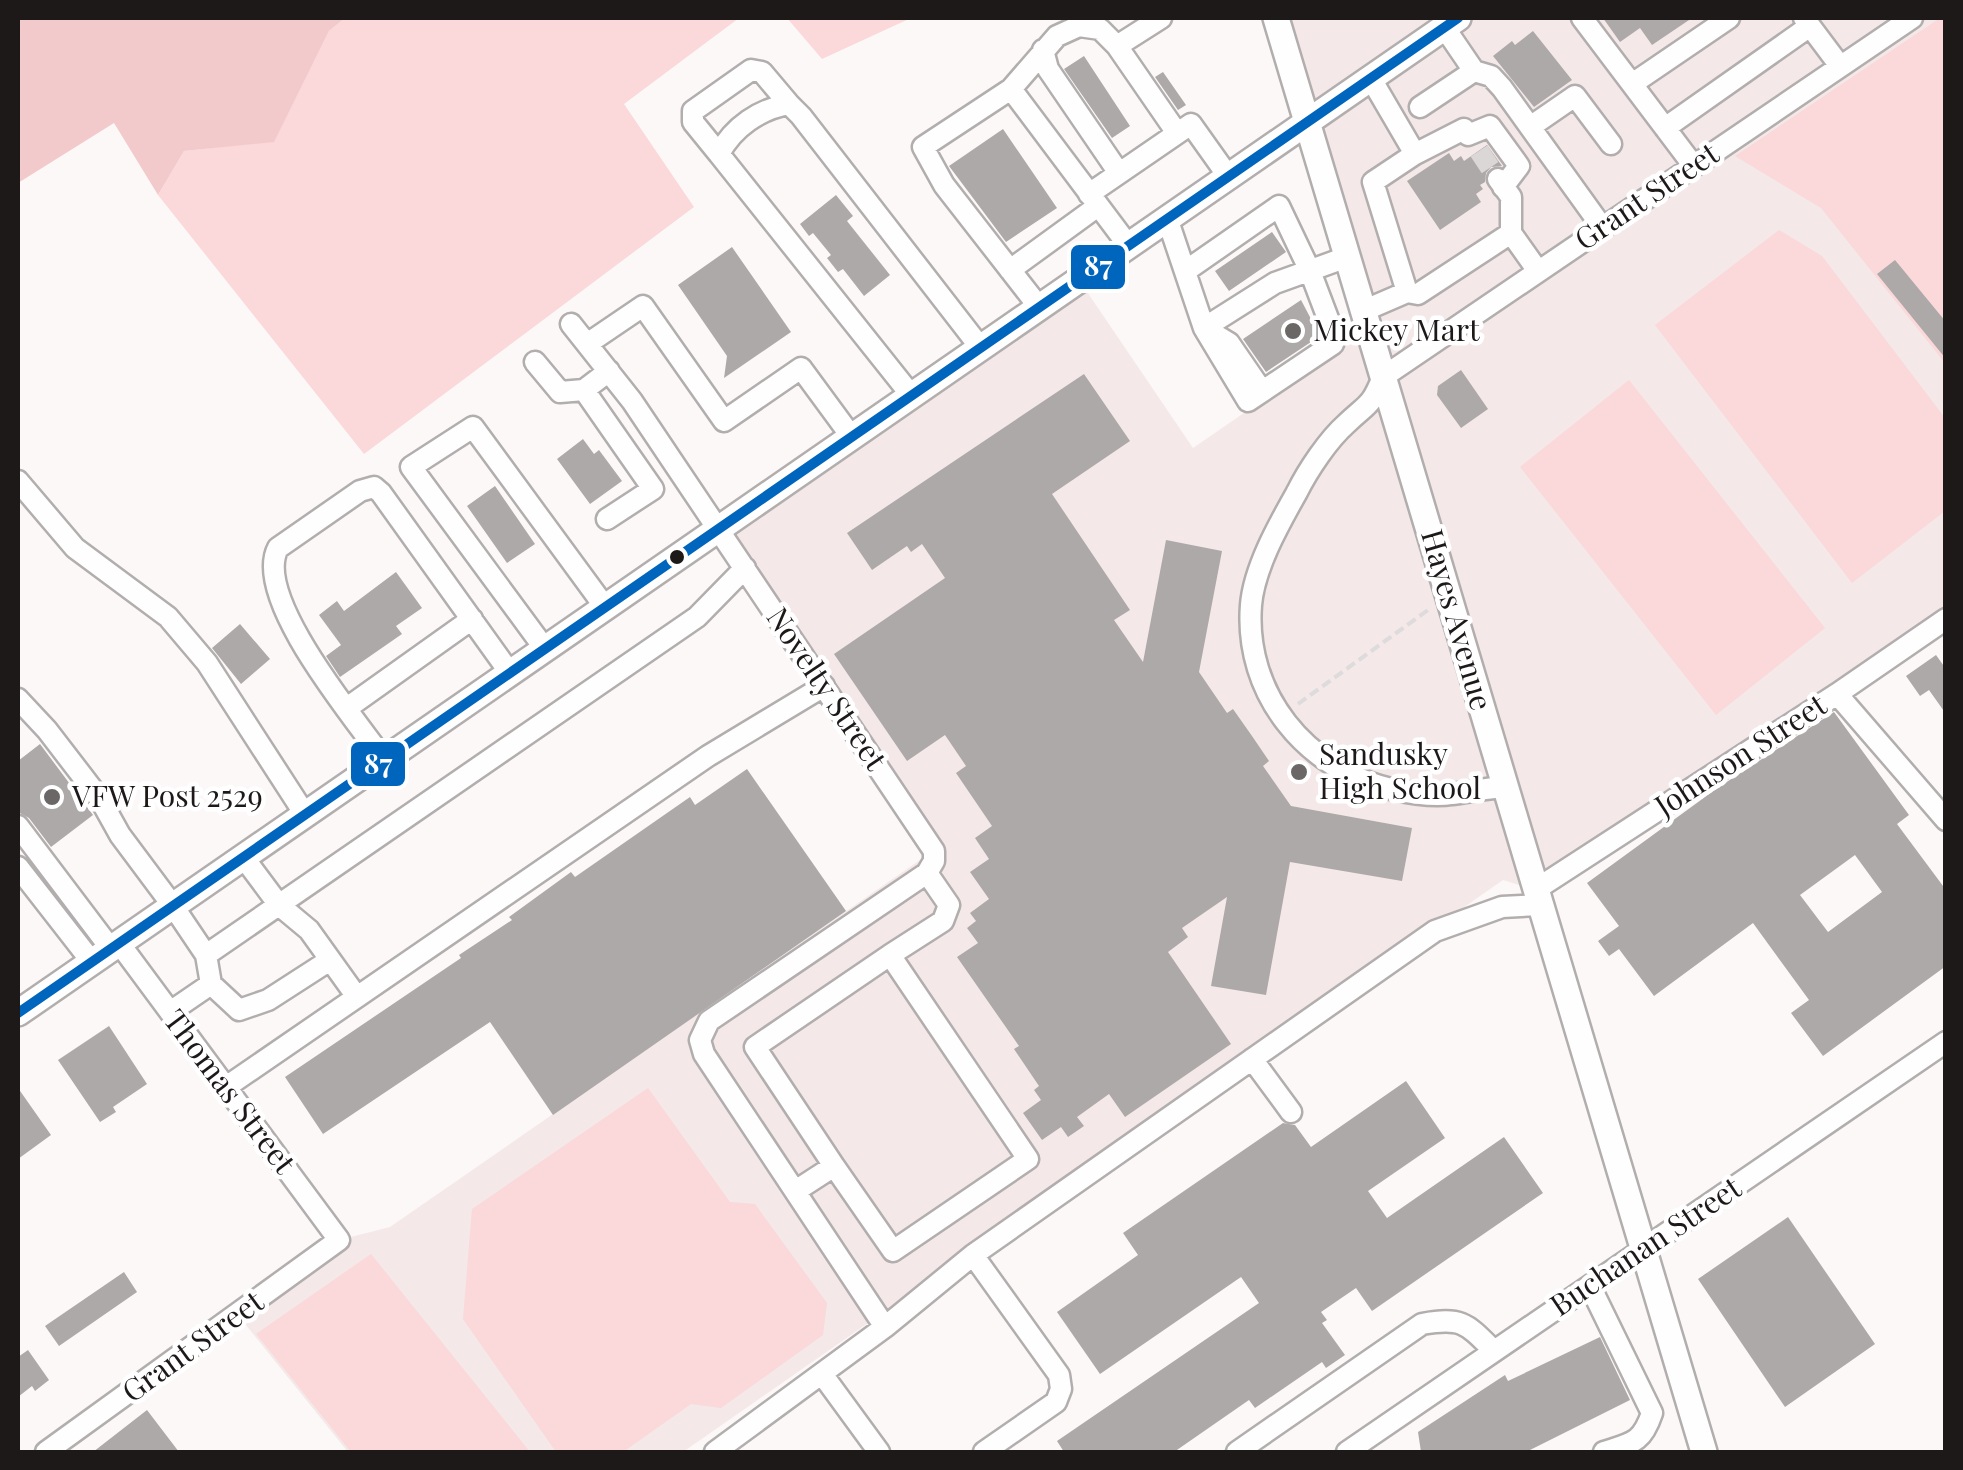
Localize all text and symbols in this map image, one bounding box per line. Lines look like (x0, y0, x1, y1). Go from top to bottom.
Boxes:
street label: Grant Street (1566, 132, 1726, 258)
line badge: 87 (1069, 243, 1127, 291)
text: 87 (1084, 246, 1112, 283)
place label: Mickey Mart (1313, 309, 1480, 349)
marker: Mickey Mart (1282, 320, 1304, 342)
street label: Hayes Avenue (1413, 524, 1503, 714)
unlabelled marker (667, 547, 687, 567)
street label: Novelty Street (759, 599, 897, 777)
street label: Johnson Street (1646, 684, 1834, 825)
place label: Sandusky High School (1319, 733, 1481, 807)
line badge: 87 (349, 740, 407, 788)
text: 87 (364, 744, 392, 781)
marker: Sandusky High School (1288, 761, 1310, 783)
place label: VFW Post 2529 (71, 775, 263, 815)
marker: VFW Post 2529 (41, 786, 63, 808)
street label: Thomas Street (156, 1001, 306, 1181)
street label: Buchanan Street (1542, 1166, 1748, 1324)
street label: Grant Street (113, 1280, 271, 1410)

